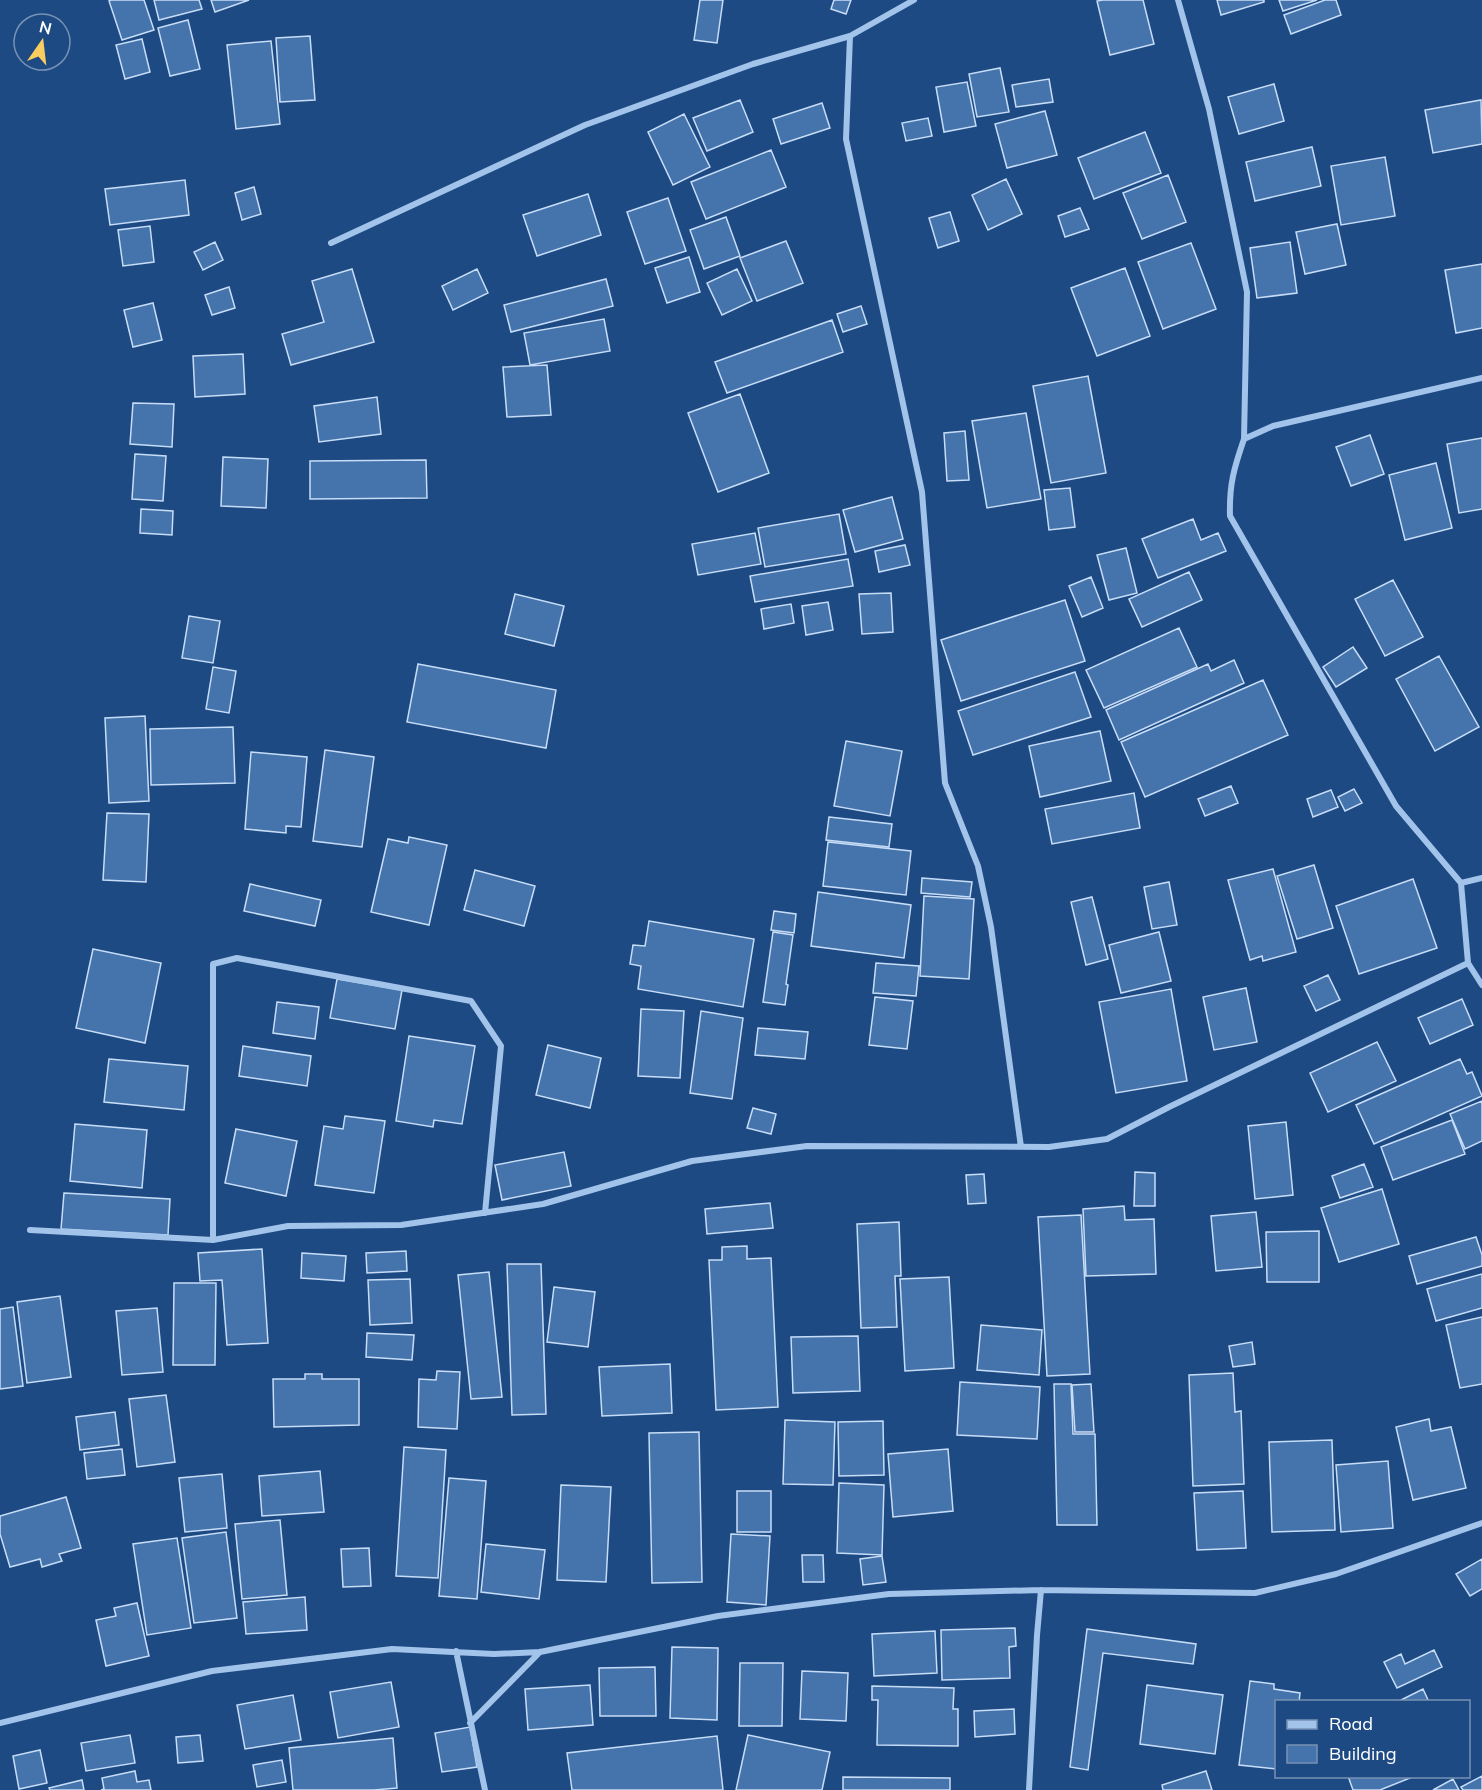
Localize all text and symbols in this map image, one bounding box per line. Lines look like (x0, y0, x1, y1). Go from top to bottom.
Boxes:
north arrow (12, 12, 72, 72)
text: N (37, 16, 54, 39)
legend (1275, 1700, 1470, 1778)
text: Road (1329, 1712, 1373, 1735)
text: Building (1329, 1742, 1397, 1765)

